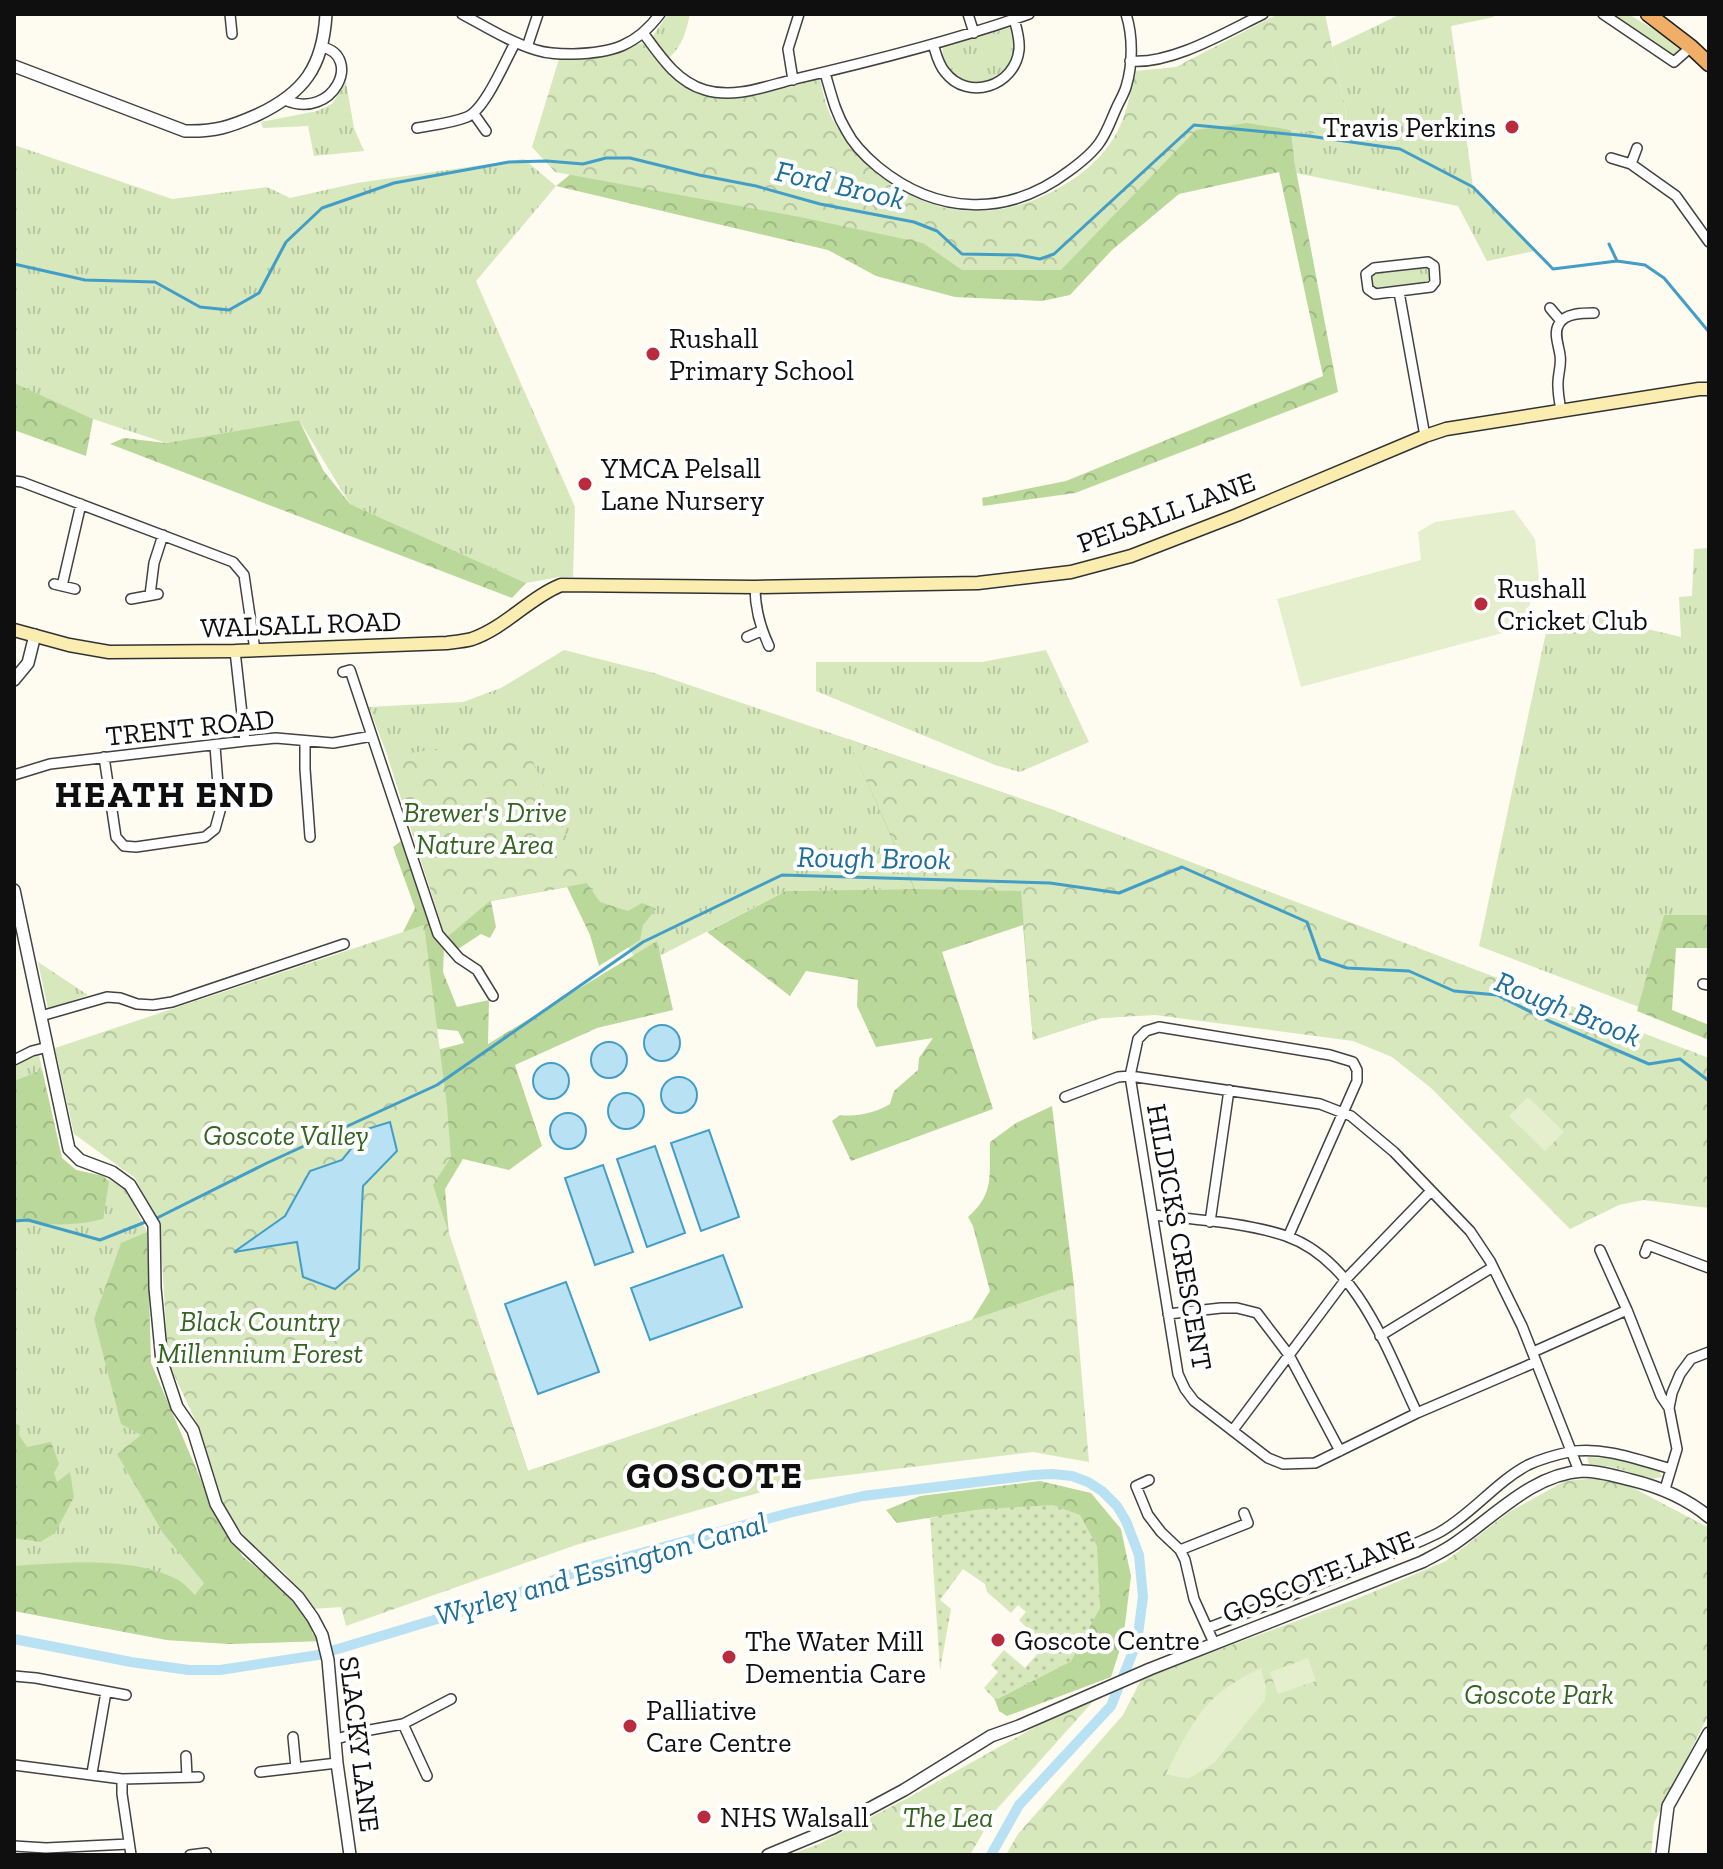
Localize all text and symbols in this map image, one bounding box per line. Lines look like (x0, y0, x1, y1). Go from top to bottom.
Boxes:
place label: Travis Perkins (1323, 111, 1496, 144)
marker: Travis Perkins (1503, 118, 1521, 136)
water label: Ford Brook (772, 153, 908, 217)
place label: Rushall Primary School (669, 322, 854, 387)
marker: Rushall Primary School (644, 345, 662, 363)
place label: YMCA Pelsall Lane Nursery (600, 452, 765, 517)
street label: PELSALL LANE (1073, 465, 1260, 560)
marker: YMCA Pelsall Lane Nursery (576, 475, 594, 493)
place label: Rushall Cricket Club (1497, 572, 1648, 637)
marker: Rushall Cricket Club (1472, 595, 1490, 613)
street label: WALSALL ROAD (200, 605, 402, 644)
street label: TRENT ROAD (104, 702, 276, 753)
district label: HEATH END (55, 773, 275, 816)
park label: Brewer's Drive Nature Area (403, 796, 567, 861)
water label: Rough Brook (797, 839, 951, 877)
water label: Rough Brook (1490, 963, 1646, 1055)
street label: HILDICKS CRESCENT (1140, 1101, 1219, 1373)
park label: Goscote Valley (203, 1119, 369, 1152)
park label: Black Country Millennium Forest (157, 1305, 364, 1370)
district label: GOSCOTE (626, 1454, 804, 1497)
water label: Wyrley and Essington Canal (431, 1504, 771, 1634)
street label: GOSCOTE LANE (1218, 1523, 1419, 1630)
place label: Goscote Centre (1014, 1624, 1200, 1657)
place label: The Water Mill Dementia Care (745, 1625, 926, 1690)
marker: Goscote Centre (989, 1631, 1007, 1649)
marker: The Water Mill Dementia Care (720, 1648, 738, 1666)
street label: SLACKY LANE (332, 1654, 387, 1834)
park label: Goscote Park (1464, 1678, 1614, 1711)
place label: Palliative Care Centre (646, 1694, 792, 1759)
marker: Palliative Care Centre (621, 1717, 639, 1735)
place label: NHS Walsall (720, 1801, 869, 1834)
park label: The Lea (903, 1801, 993, 1834)
marker: NHS Walsall (695, 1808, 713, 1826)

